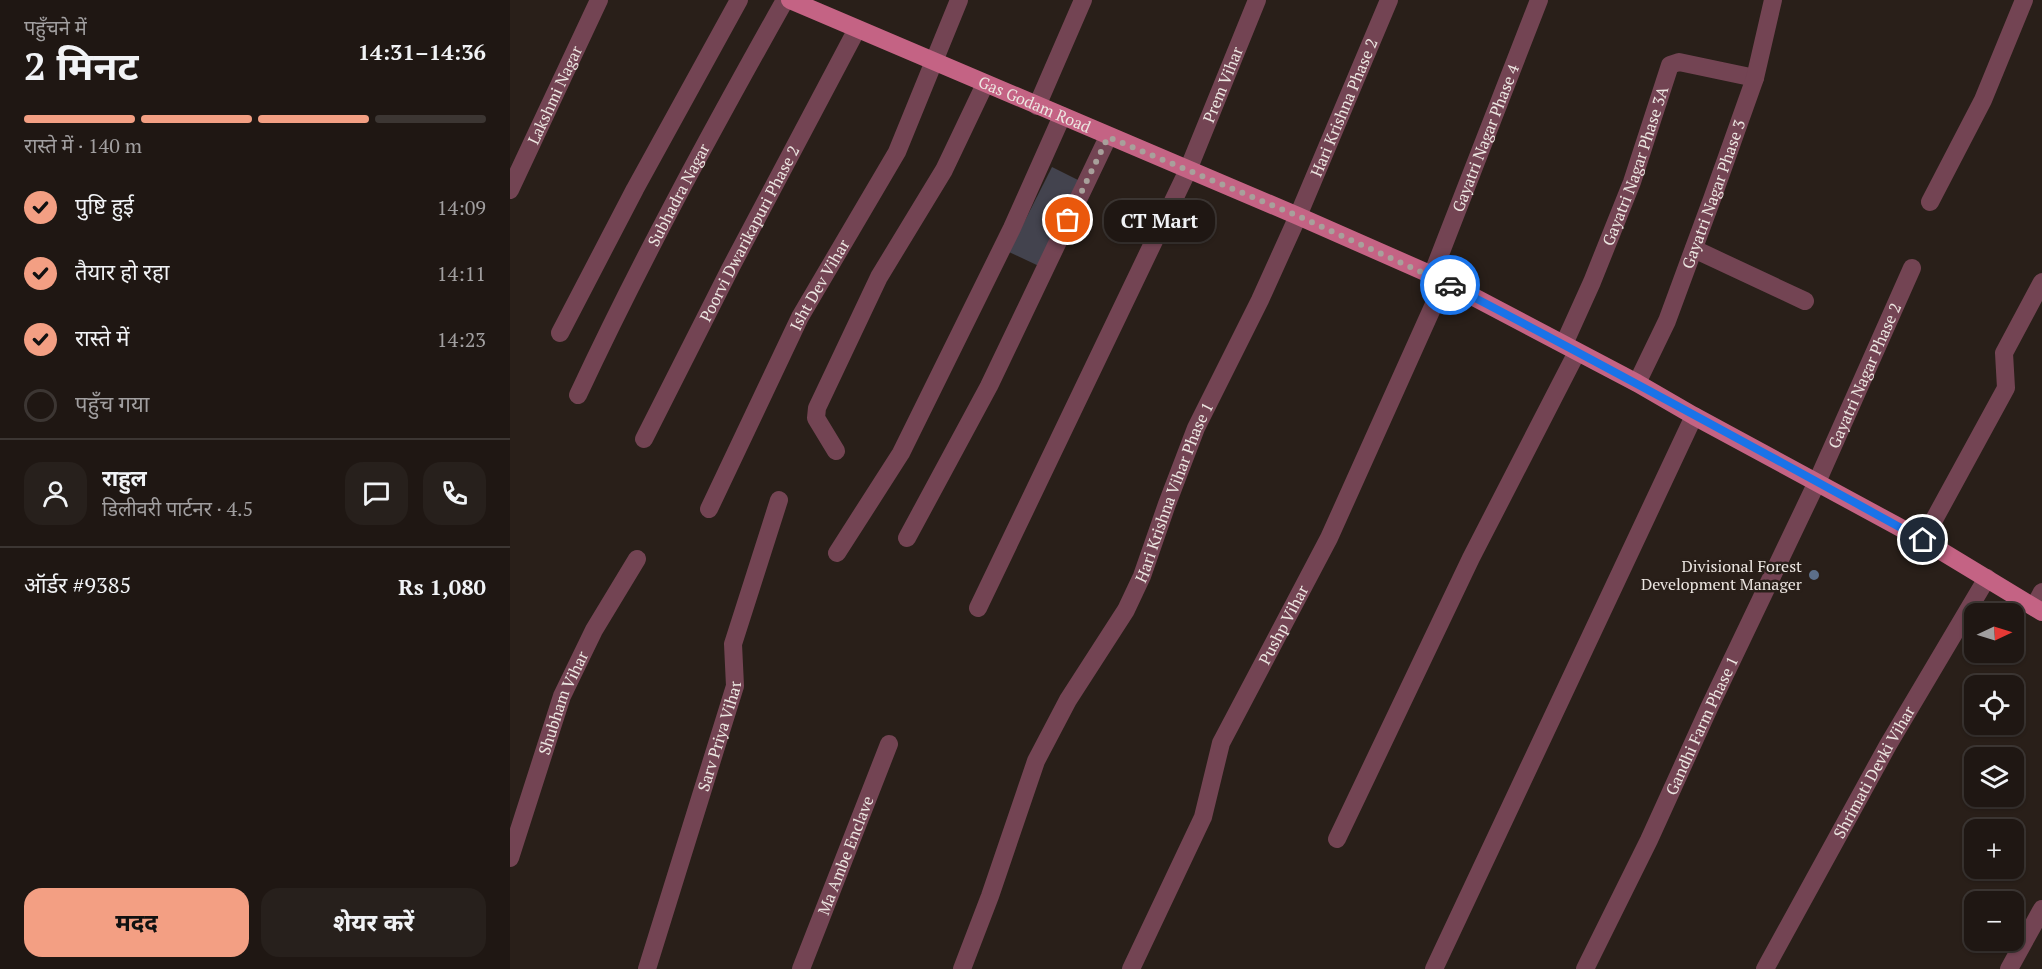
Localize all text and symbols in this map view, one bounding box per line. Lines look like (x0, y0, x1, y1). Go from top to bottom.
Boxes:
text: पहुँचने में (24, 14, 87, 41)
street label: Hari Krishna Phase 2 (1305, 35, 1383, 180)
text: 14:31–14:36 (358, 37, 486, 66)
text: 2 मिनट (24, 39, 138, 91)
street label: Lakshmi Nagar (522, 41, 587, 148)
street label: Prem Vihar (1197, 42, 1248, 126)
street label: Gayatri Nagar Phase 4 (1447, 60, 1524, 215)
street label: Gas Godam Road (975, 70, 1095, 138)
street label: Gayatri Nagar Phase 3A (1597, 83, 1673, 249)
street label: Gayatri Nagar Phase 3 (1676, 117, 1750, 272)
text: रास्ते में · 140 m (24, 132, 142, 159)
street label: Subhadra Nagar (642, 139, 715, 250)
street label: Poorvi Dwarikapuri Phase 2 (694, 141, 805, 325)
icon: check (24, 191, 57, 224)
text: पुष्टि हुई (75, 191, 134, 220)
text: 14:09 (437, 194, 486, 221)
pin (1042, 194, 1093, 245)
callout: CT Mart (1104, 199, 1215, 241)
icon: bag (1051, 203, 1084, 236)
text: CT Mart (1121, 207, 1198, 234)
street label: Isht Dev Vihar (784, 234, 855, 334)
courier (1420, 255, 1480, 315)
icon: check (24, 257, 57, 290)
text: तैयार हो रहा (75, 257, 169, 286)
text: 14:11 (437, 260, 486, 287)
icon: car (1434, 269, 1467, 302)
street label: Gayatri Nagar Phase 2 (1822, 299, 1906, 452)
icon: check (24, 323, 57, 356)
text: रास्ते में (75, 323, 129, 352)
text: 14:23 (437, 326, 486, 353)
text: पहुँच गया (75, 389, 149, 418)
street label: Hari Krishna Vihar Phase 1 (1130, 398, 1218, 586)
button: person (24, 462, 87, 525)
button: chat (345, 462, 408, 525)
button: phone (423, 462, 486, 525)
text: राहुल (102, 463, 147, 492)
text: डिलीवरी पार्टनर · 4.5 (102, 495, 253, 522)
pin (1897, 514, 1948, 565)
icon: home (1906, 523, 1939, 556)
place label: Divisional Forest Development Manager (1641, 555, 1803, 595)
marker: Divisional Forest Development Manager (1807, 568, 1821, 582)
text: ऑर्डर #9385 (24, 570, 131, 599)
text: Rs 1,080 (398, 572, 486, 601)
street label: Pushp Vihar (1253, 580, 1314, 668)
north arrow (1964, 603, 2024, 663)
map controls (1964, 603, 2024, 951)
street label: Shubham Vihar (533, 646, 594, 758)
street label: Gandhi Farm Phase 1 (1660, 652, 1743, 798)
button: locate (1964, 675, 2024, 735)
street label: Sarv Priya Vihar (692, 680, 746, 794)
street label: Shrimati Devki Vihar (1828, 701, 1920, 842)
button: layers (1964, 747, 2024, 807)
street label: Ma Ambe Enclave (812, 793, 879, 918)
button: + (1964, 819, 2024, 879)
button: मदद (24, 888, 249, 957)
button: शेयर करें (261, 888, 486, 957)
button: − (1964, 891, 2024, 951)

